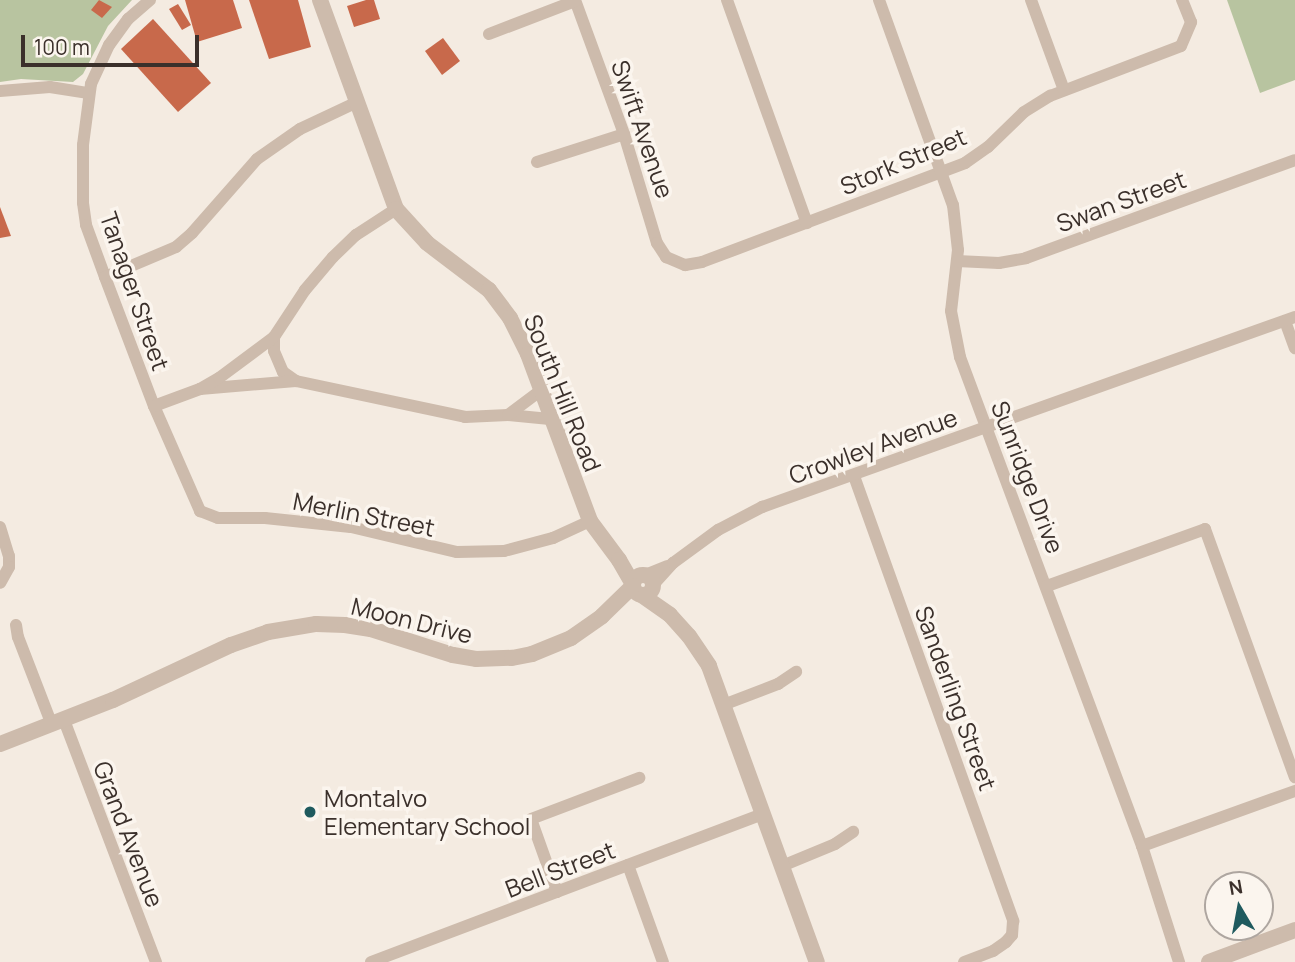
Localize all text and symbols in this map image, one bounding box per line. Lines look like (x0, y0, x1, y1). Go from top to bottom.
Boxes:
scale bar (24, 21, 203, 65)
text: 100 m (34, 33, 90, 61)
street label: Swift Avenue (606, 56, 680, 202)
street label: Stork Street (836, 122, 970, 200)
street label: Swan Street (1052, 164, 1190, 238)
street label: Tanager Street (94, 208, 176, 374)
street label: South Hill Road (518, 310, 608, 476)
street label: Sunridge Drive (986, 397, 1070, 557)
street label: Crowley Avenue (785, 402, 961, 490)
street label: Merlin Street (291, 486, 437, 542)
street label: Moon Drive (348, 591, 476, 649)
street label: Sanderling Street (909, 602, 1003, 794)
street label: Grand Avenue (88, 757, 170, 911)
place label: Montalvo Elementary School (324, 784, 530, 840)
marker: Montalvo Elementary School (302, 804, 318, 820)
street label: Bell Street (501, 835, 619, 903)
north arrow (1204, 871, 1274, 941)
text: N (1227, 873, 1245, 901)

